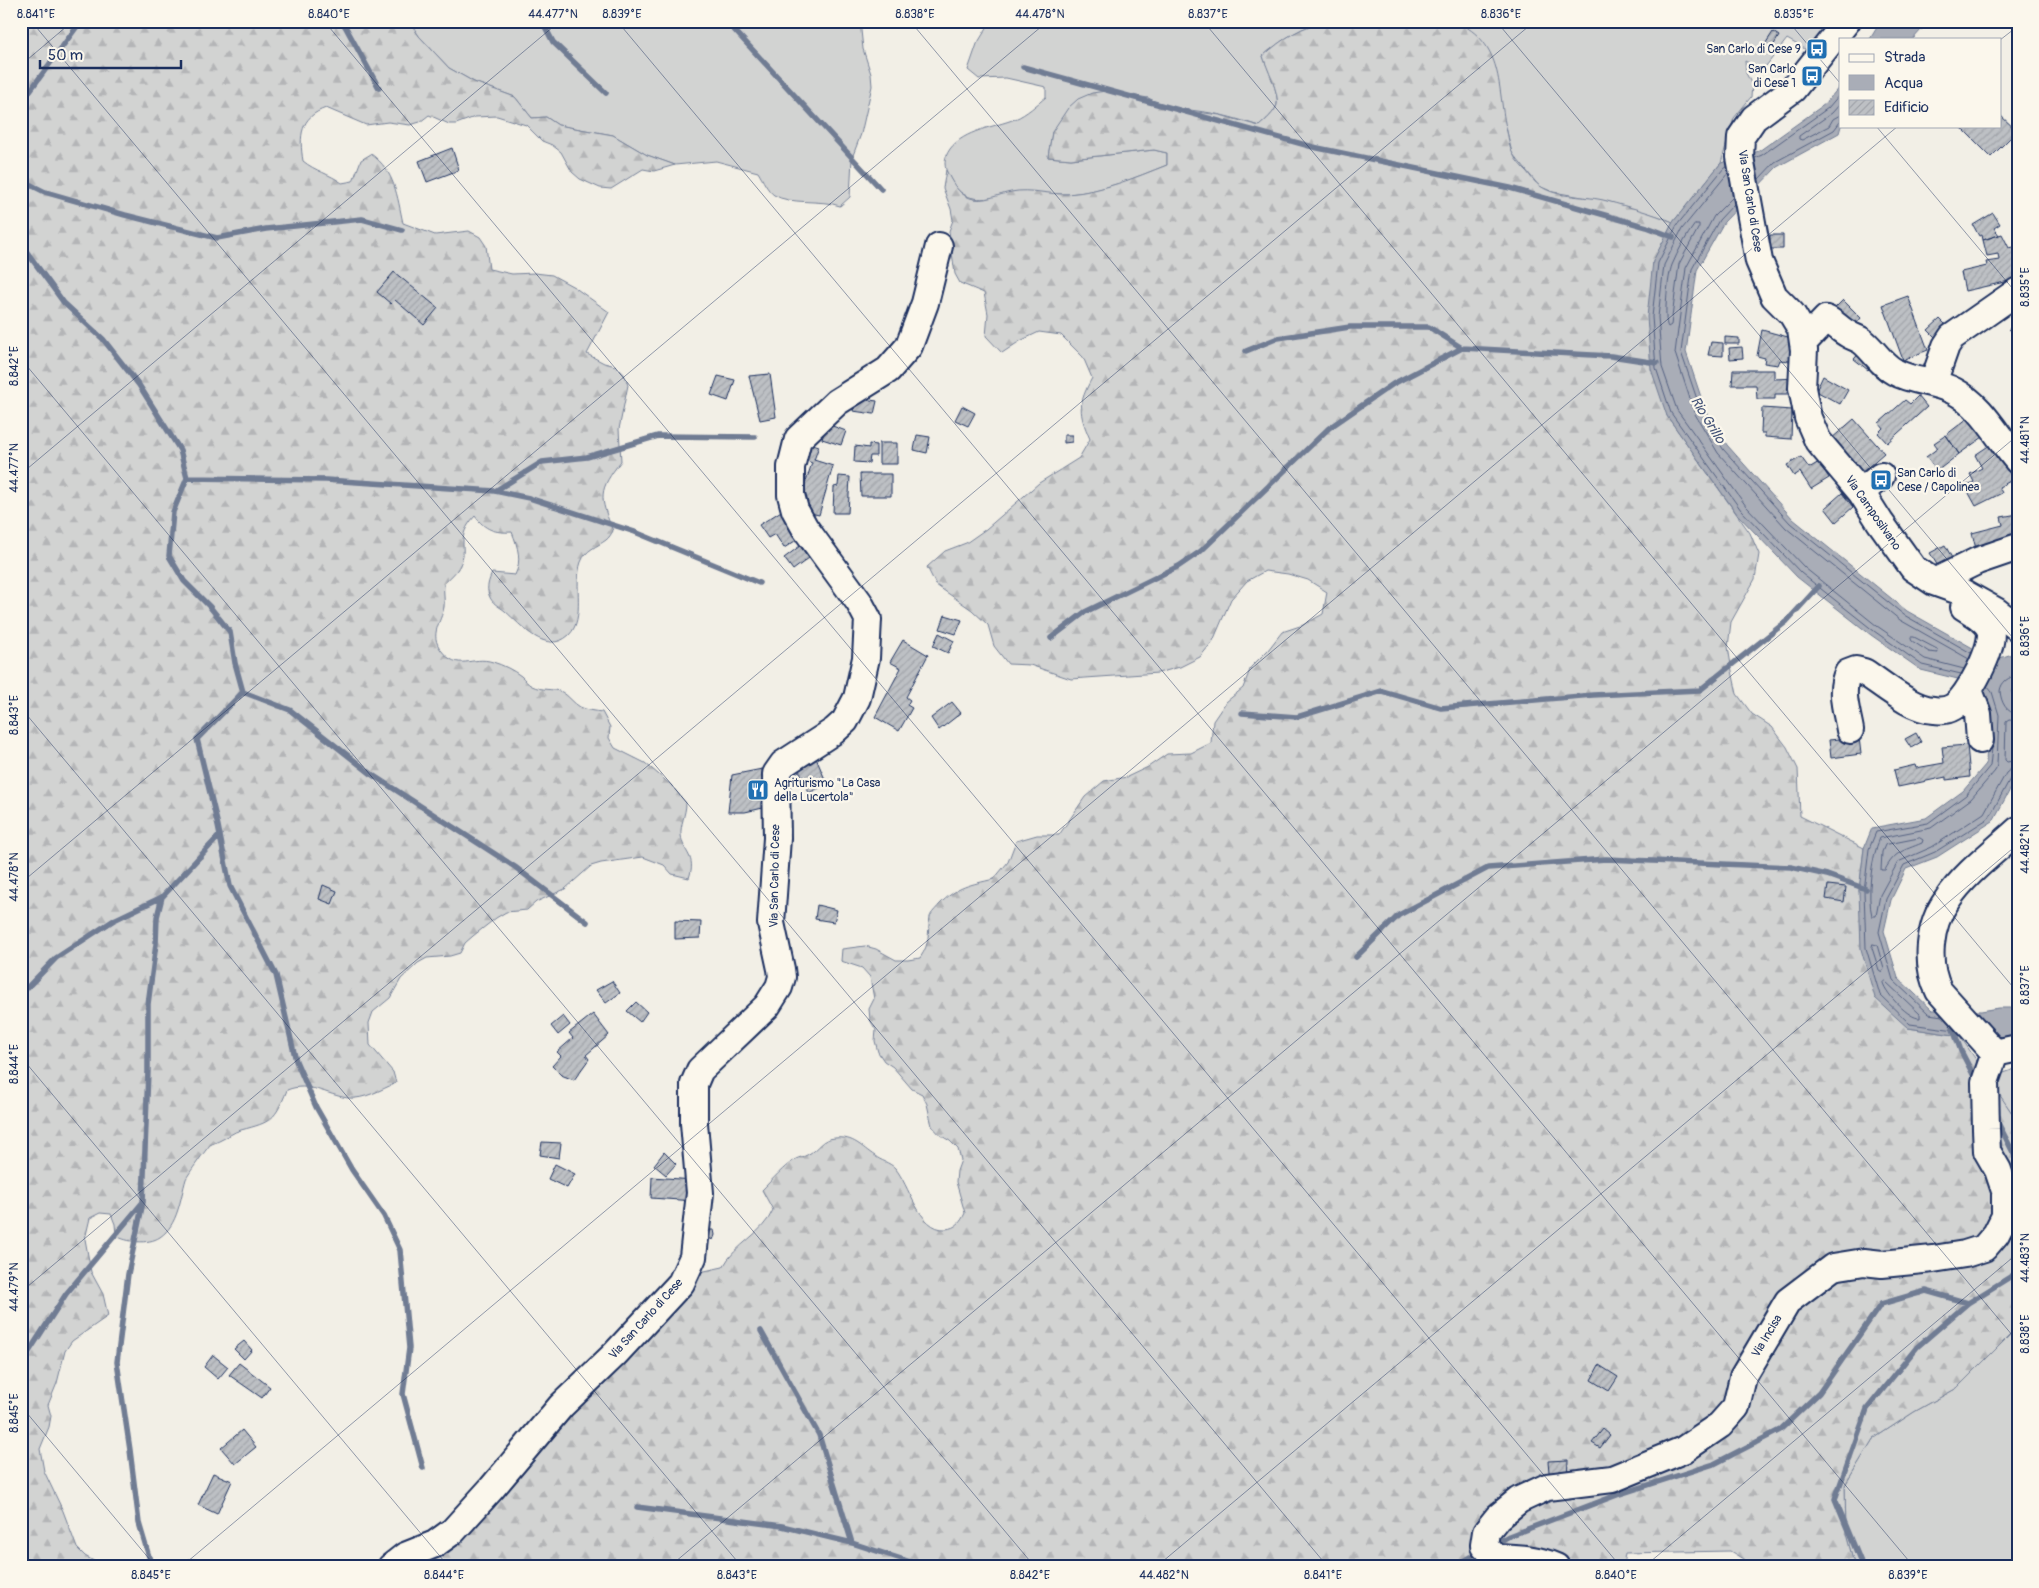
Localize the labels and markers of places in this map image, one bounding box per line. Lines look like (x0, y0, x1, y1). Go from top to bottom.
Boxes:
bus stop icon: San Carlo di Cese 9 (1805, 37, 1829, 61)
place label: San Carlo di Cese 9 (1706, 42, 1801, 57)
place label: San Carlo di Cese 1 (1748, 62, 1797, 91)
bus stop icon: San Carlo di Cese 1 (1800, 64, 1824, 88)
place label: San Carlo di Cese / Capolinea (1897, 466, 1980, 495)
bus stop icon: San Carlo di Cese / Capolinea (1869, 468, 1893, 492)
place label: Agriturismo "La Casa della Lucertola" (774, 776, 881, 805)
restaurant icon: Agriturismo "La Casa della Lucertola" (746, 778, 770, 802)

